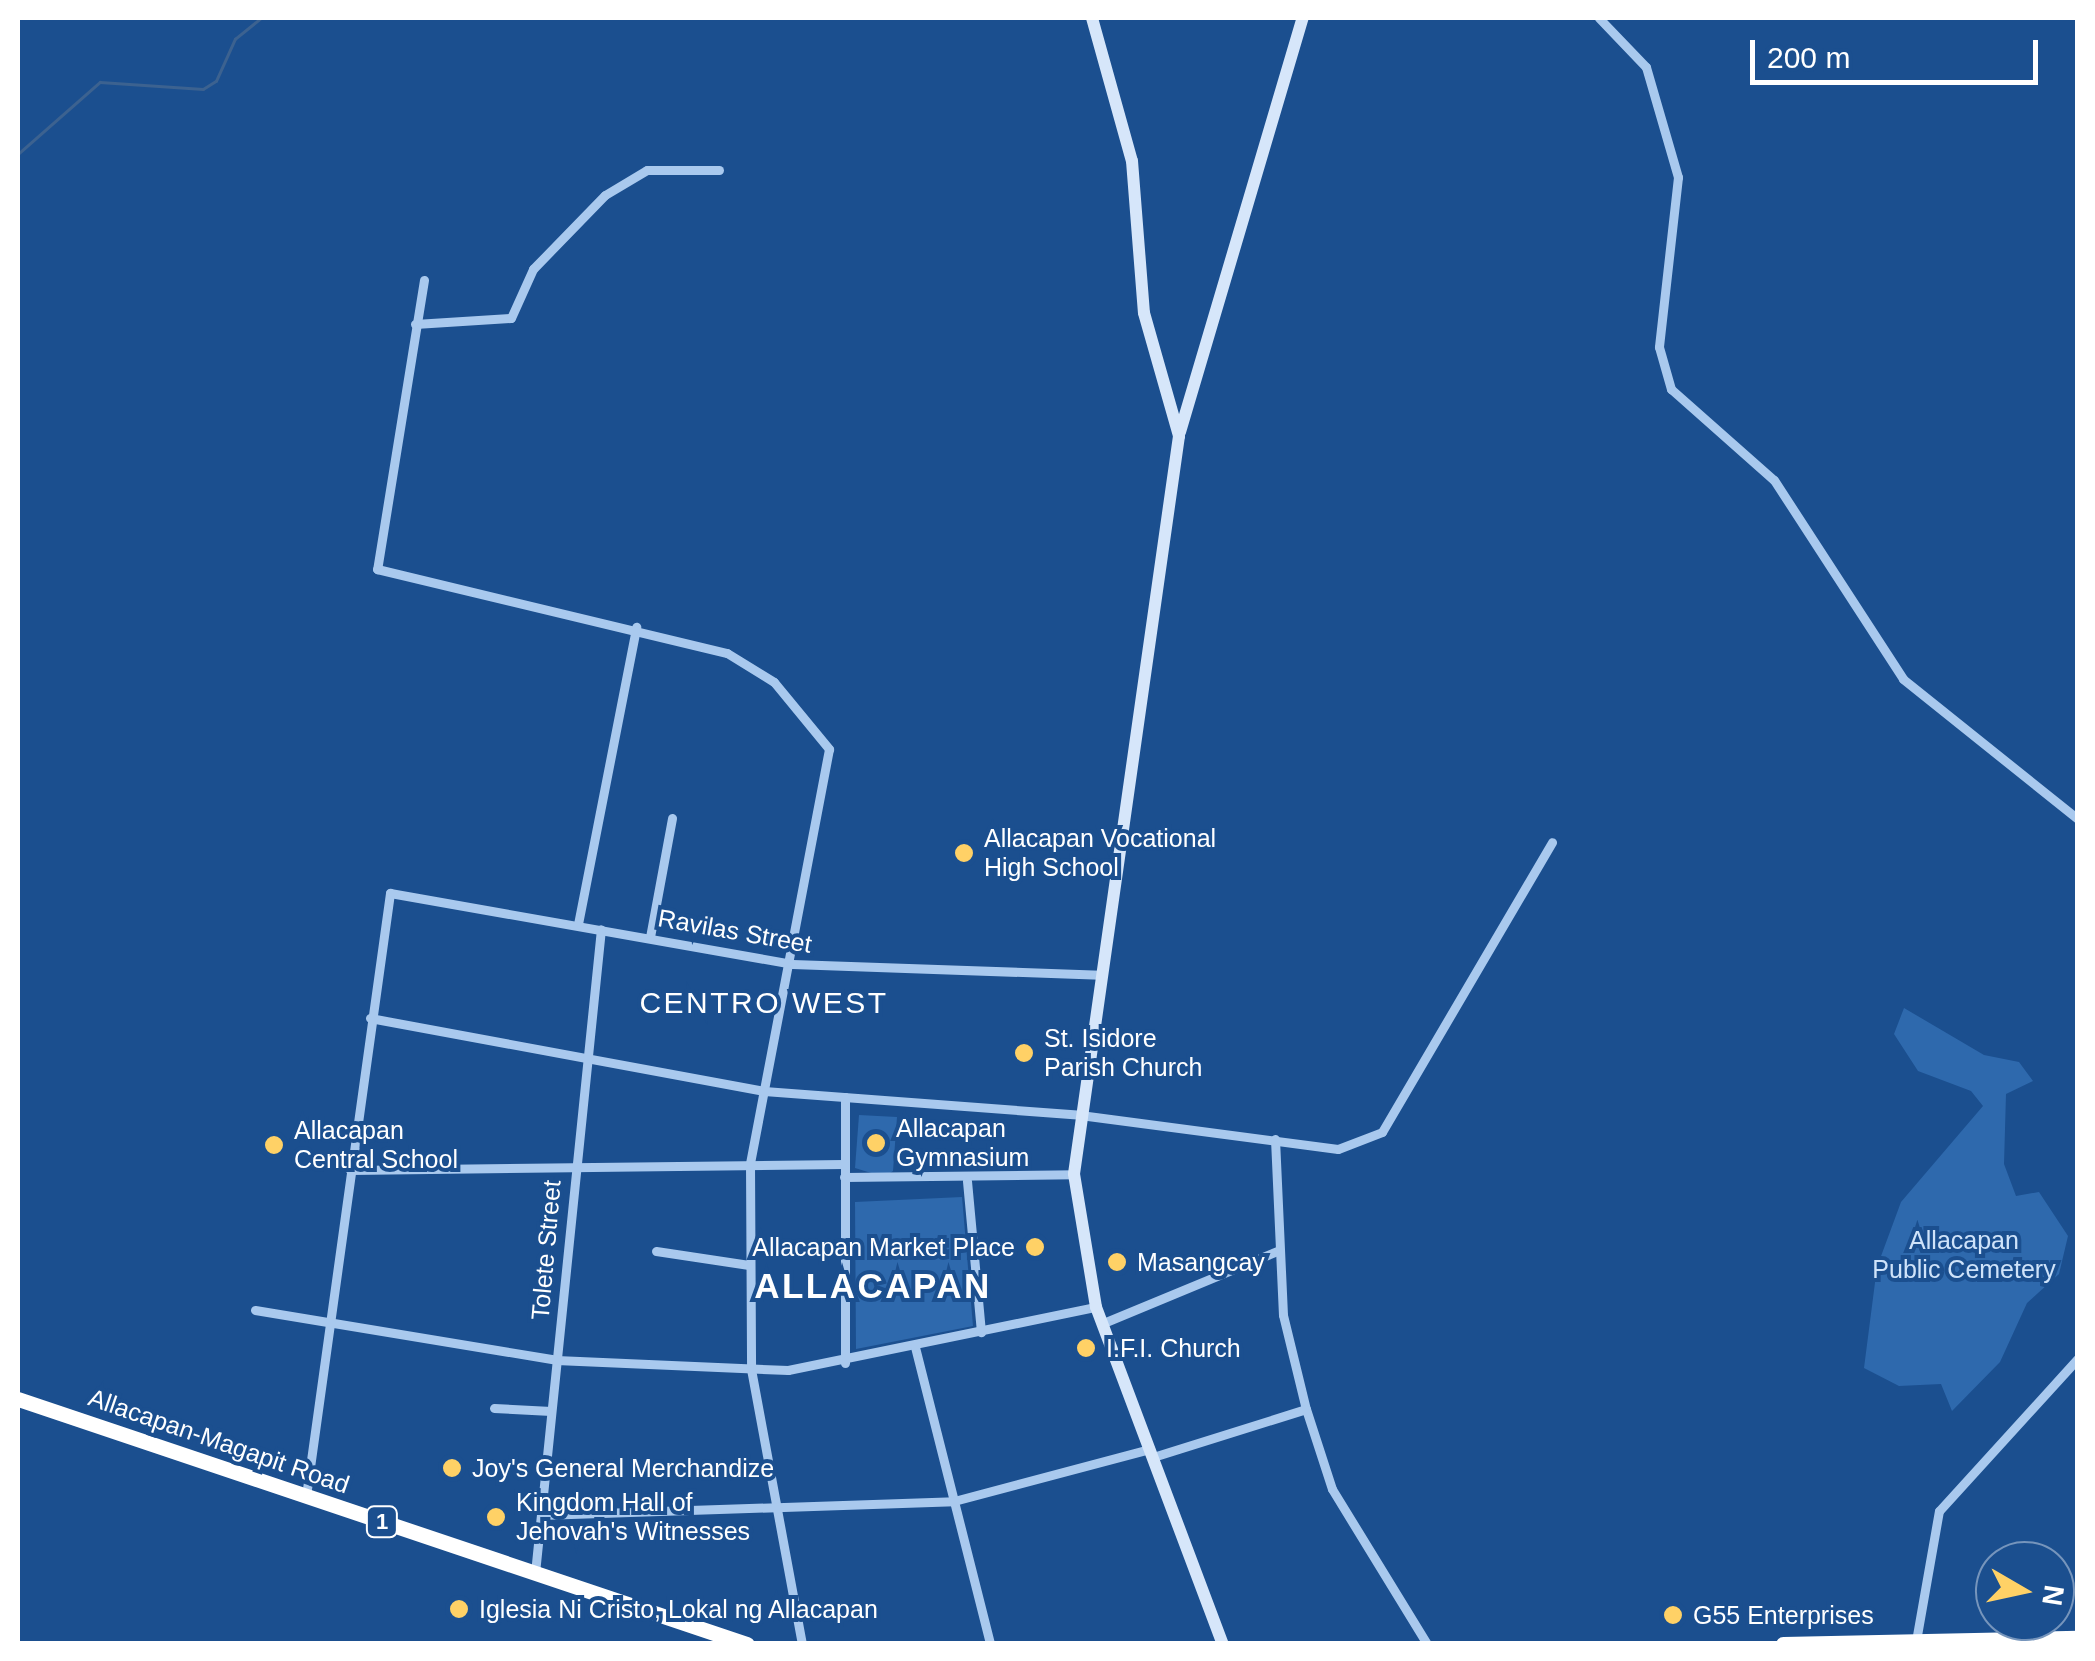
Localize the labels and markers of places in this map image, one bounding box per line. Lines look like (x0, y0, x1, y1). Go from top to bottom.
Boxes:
place label: Allacapan Vocational High School (984, 824, 1216, 883)
marker: Allacapan Vocational High School (953, 842, 975, 864)
place label: St. Isidore Parish Church (1044, 1024, 1202, 1083)
marker: St. Isidore Parish Church (1013, 1042, 1035, 1064)
place label: Allacapan Gymnasium (896, 1114, 1029, 1173)
place label: Allacapan Central School (294, 1116, 458, 1175)
marker: Allacapan Gymnasium (865, 1132, 887, 1154)
marker: Allacapan Central School (263, 1134, 285, 1156)
place label: Allacapan Market Place (752, 1232, 1015, 1262)
marker: Allacapan Market Place (1024, 1236, 1046, 1258)
place label: Masangcay (1137, 1247, 1265, 1277)
marker: Masangcay (1106, 1251, 1128, 1273)
place label: I.F.I. Church (1106, 1333, 1241, 1363)
marker: I.F.I. Church (1075, 1337, 1097, 1359)
place label: Joy's General Merchandize (472, 1453, 774, 1483)
marker: Joy's General Merchandize (441, 1457, 463, 1479)
place label: Kingdom Hall of Jehovah's Witnesses (516, 1488, 750, 1547)
marker: Kingdom Hall of Jehovah's Witnesses (485, 1506, 507, 1528)
place label: Iglesia Ni Cristo, Lokal ng Allacapan (479, 1594, 879, 1624)
marker: Iglesia Ni Cristo, Lokal ng Allacapan (448, 1598, 470, 1620)
place label: G55 Enterprises (1693, 1600, 1874, 1630)
marker: G55 Enterprises (1662, 1604, 1684, 1626)

